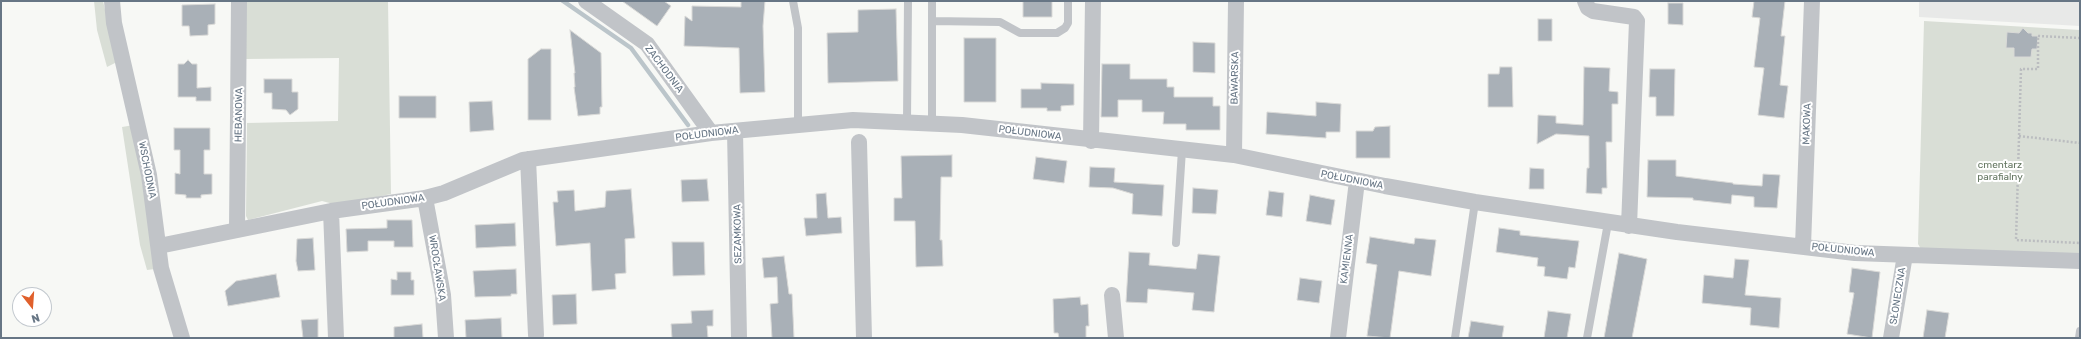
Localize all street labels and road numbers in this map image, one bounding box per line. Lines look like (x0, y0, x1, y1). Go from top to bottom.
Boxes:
street label: ZACHODNIA (642, 43, 686, 95)
street label: BAWARSKA (1229, 51, 1241, 105)
street label: HEBANOWA (233, 88, 245, 142)
street label: MAKOWA (1800, 103, 1814, 145)
street label: POŁUDNIOWA (998, 123, 1062, 143)
street label: POŁUDNIOWA (675, 124, 739, 144)
street label: WSCHODNIA (136, 140, 158, 200)
street label: POŁUDNIOWA (1320, 168, 1384, 192)
street label: POŁUDNIOWA (361, 192, 425, 212)
street label: SEZAMKOWA (731, 204, 745, 264)
street label: KAMIENNA (1338, 233, 1356, 285)
street label: WROCŁAWSKA (426, 234, 448, 302)
street label: POŁUDNIOWA (1811, 241, 1875, 259)
street label: SŁONECZNA (1888, 266, 1908, 326)

